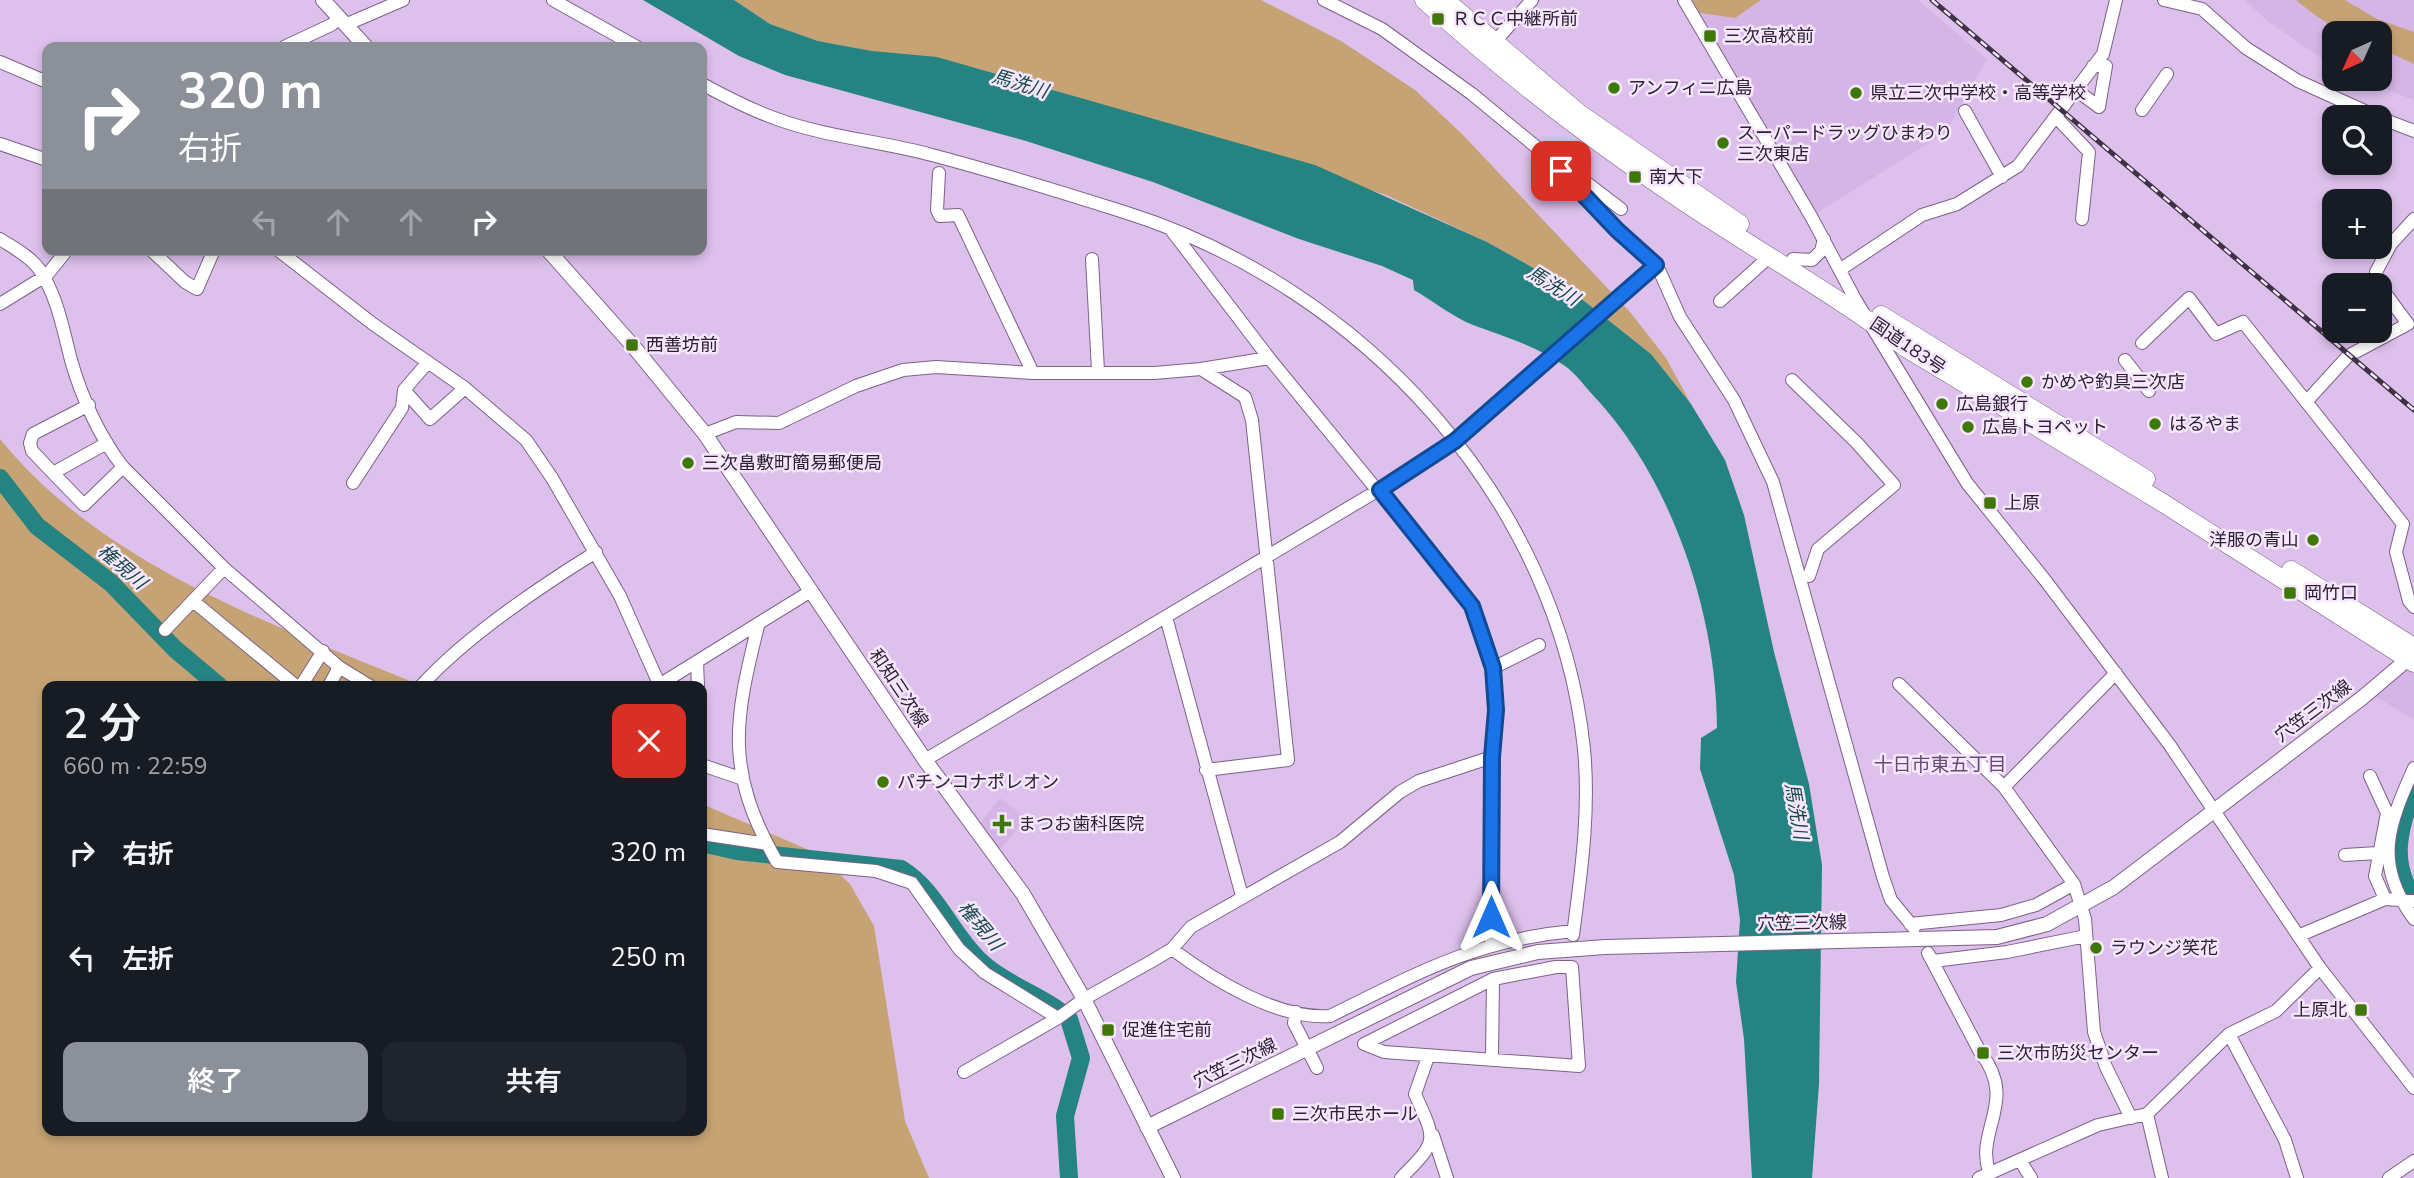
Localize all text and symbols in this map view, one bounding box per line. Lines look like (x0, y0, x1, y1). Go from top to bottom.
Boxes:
place label: ＲＣＣ中継所前 (1452, 7, 1578, 31)
marker: ＲＣＣ中継所前 (1430, 11, 1446, 27)
north arrow (2322, 21, 2392, 91)
map controls (2322, 21, 2392, 343)
place label: 三次高校前 (1724, 24, 1814, 48)
marker: 三次高校前 (1702, 28, 1718, 44)
text: 320 m (178, 58, 322, 125)
water label: 馬洗川 (989, 63, 1053, 105)
icon: right (63, 70, 154, 161)
place label: アンフィニ広島 (1628, 76, 1752, 100)
marker: アンフィニ広島 (1606, 80, 1622, 96)
place label: 県立三次中学校・高等学校 (1870, 81, 2086, 105)
marker: 県立三次中学校・高等学校 (1848, 85, 1864, 101)
button: search (2322, 105, 2392, 175)
place label: スーパードラッグひまわり 三次東店 (1737, 121, 1953, 166)
text: 右折 (178, 127, 242, 170)
marker: スーパードラッグひまわり 三次東店 (1715, 135, 1731, 151)
pin (1531, 141, 1591, 201)
icon: arrive (1542, 152, 1580, 190)
place label: 南大下 (1649, 165, 1703, 189)
marker: 南大下 (1627, 169, 1643, 185)
button: + (2322, 189, 2392, 259)
icon: left (246, 203, 284, 241)
icon: ahead (319, 203, 357, 241)
icon: ahead (392, 203, 430, 241)
icon: right (465, 203, 503, 241)
water label: 馬洗川 (1522, 260, 1586, 313)
button: − (2322, 273, 2392, 343)
street label: 国道183号 (1865, 312, 1951, 380)
place label: 西善坊前 (646, 333, 718, 357)
marker: 西善坊前 (624, 337, 640, 353)
place label: かめや釣具三次店 (2041, 370, 2185, 394)
marker: かめや釣具三次店 (2019, 374, 2035, 390)
place label: 広島銀行 (1956, 392, 2028, 416)
marker: 広島銀行 (1934, 396, 1950, 412)
place label: はるやま (2169, 412, 2241, 436)
place label: 広島トヨペット (1982, 415, 2108, 439)
marker: はるやま (2147, 416, 2163, 432)
marker: 広島トヨペット (1960, 419, 1976, 435)
place label: 三次畠敷町簡易郵便局 (702, 451, 882, 475)
marker: 三次畠敷町簡易郵便局 (680, 455, 696, 471)
place label: 上原 (2004, 491, 2040, 515)
marker: 上原 (1982, 495, 1998, 511)
place label: 洋服の青山 (2209, 528, 2299, 552)
marker: 洋服の青山 (2305, 532, 2321, 548)
water label: 権現川 (92, 538, 154, 597)
place label: 岡竹口 (2304, 581, 2358, 605)
marker: 岡竹口 (2282, 585, 2298, 601)
street label: 和知三次線 (864, 644, 934, 732)
street label: 穴笠三次線 (2270, 674, 2356, 748)
text: 2 分 (63, 696, 141, 753)
button: close (612, 704, 686, 778)
text: 660 m · 22:59 (63, 751, 208, 782)
district label: 十日市東五丁目 (1873, 752, 2007, 778)
place label: パチンコナポレオン (897, 770, 1059, 794)
marker: パチンコナポレオン (875, 774, 891, 790)
water label: 馬洗川 (1778, 781, 1814, 843)
place label: まつお歯科医院 (1018, 812, 1144, 836)
marker: まつお歯科医院 (992, 814, 1012, 834)
icon: right (63, 834, 101, 872)
text: 320 m (610, 835, 686, 870)
text: 右折 (122, 837, 174, 872)
position arrow (1454, 880, 1528, 954)
water label: 権現川 (952, 896, 1010, 958)
street label: 穴笠三次線 (1757, 910, 1847, 936)
place label: ラウンジ笑花 (2110, 936, 2218, 960)
icon: left (63, 939, 101, 977)
text: 250 m (610, 940, 686, 975)
marker: ラウンジ笑花 (2088, 940, 2104, 956)
text: 左折 (122, 942, 174, 977)
place label: 上原北 (2293, 998, 2347, 1022)
marker: 上原北 (2353, 1002, 2369, 1018)
place label: 促進住宅前 (1122, 1018, 1212, 1042)
marker: 促進住宅前 (1100, 1022, 1116, 1038)
street label: 穴笠三次線 (1189, 1032, 1281, 1094)
place label: 三次市防災センター (1997, 1041, 2159, 1065)
button: 終了 (63, 1042, 368, 1122)
button: 共有 (382, 1042, 686, 1122)
marker: 三次市防災センター (1975, 1045, 1991, 1061)
place label: 三次市民ホール (1292, 1102, 1418, 1126)
marker: 三次市民ホール (1270, 1106, 1286, 1122)

